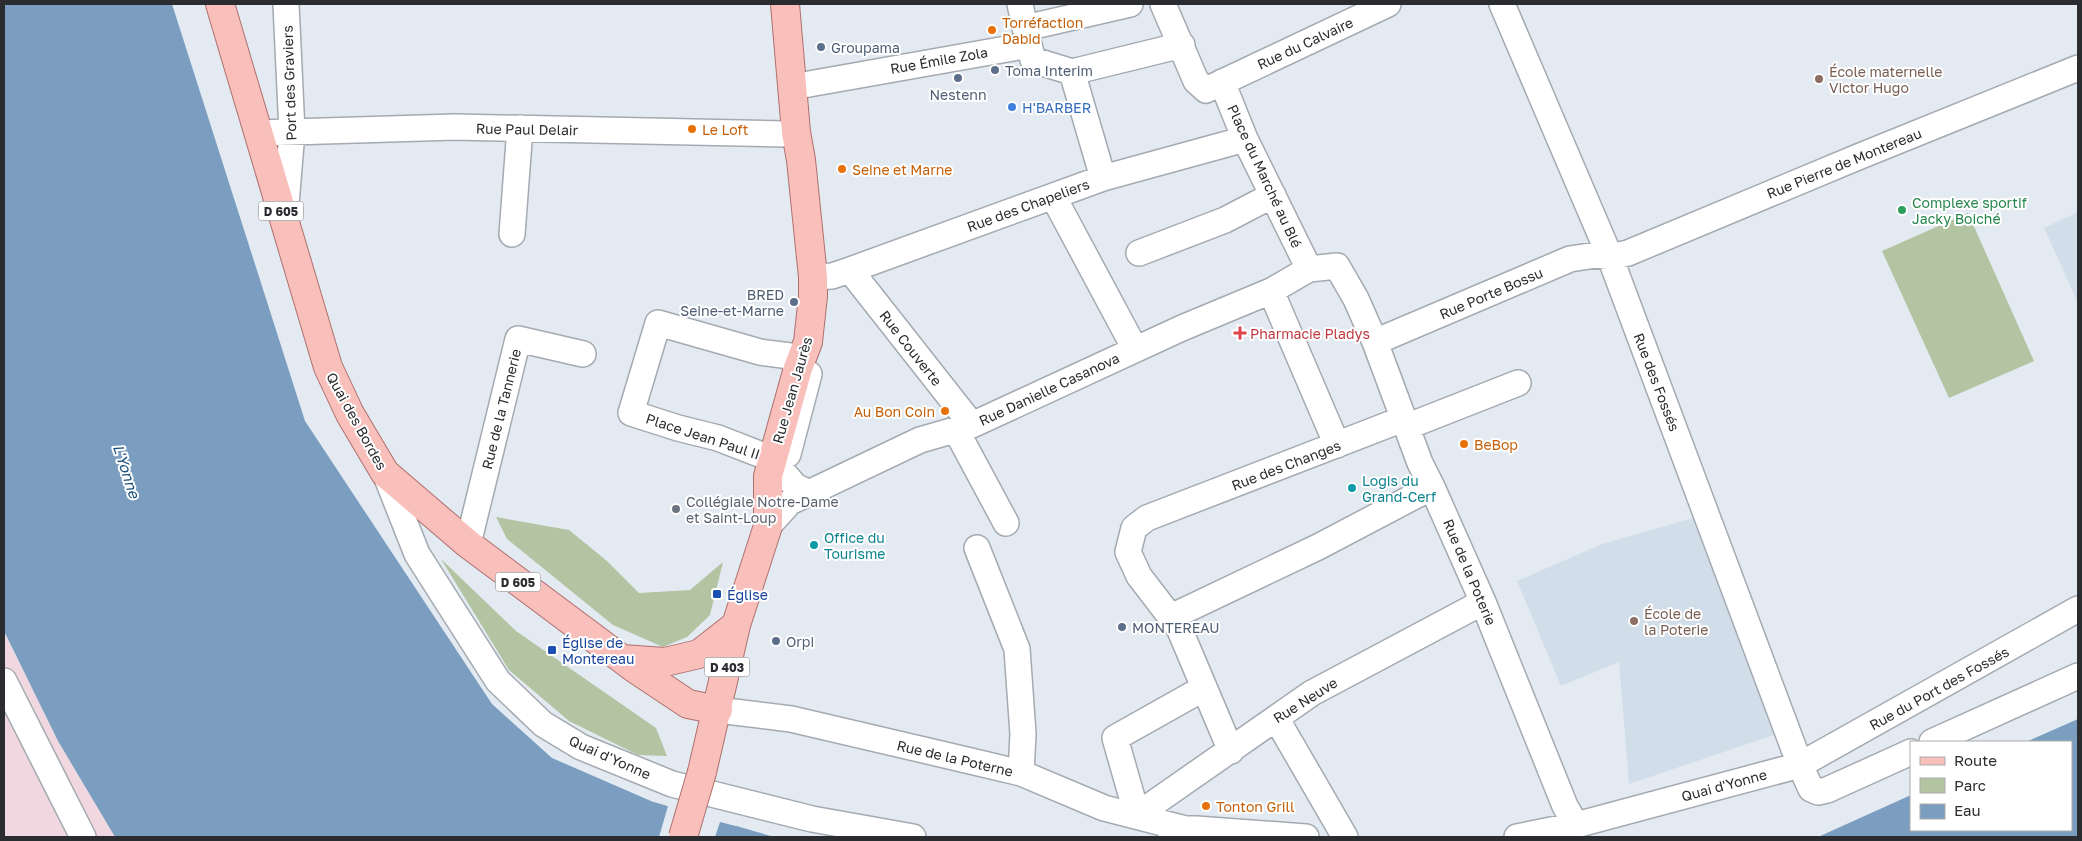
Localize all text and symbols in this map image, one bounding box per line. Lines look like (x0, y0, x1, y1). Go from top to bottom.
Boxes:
street label: Rue du Calvaire (1254, 13, 1356, 73)
place label: Torréfaction Dabid (1002, 14, 1083, 47)
marker: Torréfaction Dabid (986, 24, 998, 36)
street label: Port des Graviers (278, 25, 300, 141)
place label: Groupama (831, 39, 900, 56)
marker: Groupama (815, 41, 827, 53)
street label: Rue Émile Zola (889, 43, 989, 77)
place label: Toma Interim (1005, 62, 1093, 79)
place label: École maternelle Victor Hugo (1829, 63, 1942, 96)
marker: Toma Interim (989, 64, 1001, 76)
marker: Nestenn (952, 72, 964, 84)
marker: École maternelle Victor Hugo (1813, 73, 1825, 85)
place label: Nestenn (929, 86, 987, 103)
place label: H'BARBER (1022, 99, 1091, 116)
marker: H'BARBER (1006, 101, 1018, 113)
street label: Place du Marché au Blé (1224, 102, 1306, 250)
street label: Rue Paul Delair (476, 120, 579, 138)
place label: Le Loft (702, 121, 748, 138)
marker: Le Loft (686, 123, 698, 135)
street label: Rue Pierre de Montereau (1764, 124, 1924, 202)
place label: Seine et Marne (852, 161, 952, 178)
marker: Seine et Marne (836, 163, 848, 175)
street label: Rue des Chapeliers (964, 175, 1092, 235)
place label: Complexe sportif Jacky Boiché (1912, 194, 2027, 227)
road number: D 605 (258, 202, 304, 220)
marker: Complexe sportif Jacky Boiché (1896, 204, 1908, 216)
street label: Rue Porte Bossu (1437, 264, 1545, 322)
place label: BRED Seine-et-Marne (680, 286, 784, 319)
marker: BRED Seine-et-Marne (788, 296, 800, 308)
street label: Rue Couverte (876, 307, 946, 389)
place label: Pharmacie Pladys (1250, 325, 1370, 342)
marker: Pharmacie Pladys (1234, 327, 1246, 339)
street label: Rue des Fossés (1630, 330, 1684, 434)
street label: Rue Jean Jaurès (769, 335, 815, 445)
street label: Rue de la Tannerie (478, 347, 524, 471)
street label: Rue Danielle Casanova (976, 349, 1122, 429)
street label: Quai des Bordes (323, 369, 391, 473)
place label: Au Bon Coin (854, 403, 935, 420)
marker: Au Bon Coin (939, 405, 951, 417)
street label: Place Jean Paul II (644, 410, 762, 462)
street label: Rue des Changes (1229, 436, 1343, 494)
place label: BeBop (1474, 436, 1518, 453)
marker: BeBop (1458, 438, 1470, 450)
water label: L'Yonne (110, 442, 145, 501)
place label: Logis du Grand-Cerf (1362, 472, 1436, 505)
marker: Logis du Grand-Cerf (1346, 482, 1358, 494)
place label: Collégiale Notre-Dame et Saint-Loup (686, 493, 839, 526)
marker: Collégiale Notre-Dame et Saint-Loup (670, 503, 682, 515)
street label: Rue de la Poterie (1440, 516, 1500, 628)
place label: Office du Tourisme (824, 529, 885, 562)
marker: Office du Tourisme (808, 539, 820, 551)
road number: D 605 (496, 572, 540, 592)
place label: Église (727, 586, 768, 603)
marker: Église (711, 588, 723, 600)
place label: École de la Poterie (1644, 605, 1708, 638)
marker: École de la Poterie (1628, 615, 1640, 627)
place label: MONTEREAU (1132, 619, 1220, 636)
marker: MONTEREAU (1116, 621, 1128, 633)
place label: Orpi (786, 633, 814, 650)
place label: Église de Montereau (562, 634, 634, 667)
marker: Orpi (770, 635, 782, 647)
street label: Rue du Port des Fossés (1866, 643, 2012, 733)
marker: Église de Montereau (546, 644, 558, 656)
road number: D 403 (704, 658, 750, 676)
street label: Rue Neuve (1270, 674, 1340, 726)
street label: Quai d'Yonne (566, 731, 654, 783)
street label: Rue de la Poterne (895, 736, 1015, 780)
legend (1910, 741, 2072, 831)
text: Route (1954, 751, 1997, 769)
street label: Quai d'Yonne (1679, 765, 1769, 805)
text: Parc (1954, 776, 1986, 794)
place label: Tonton Grill (1216, 798, 1294, 815)
marker: Tonton Grill (1200, 800, 1212, 812)
text: Eau (1954, 801, 1981, 819)

